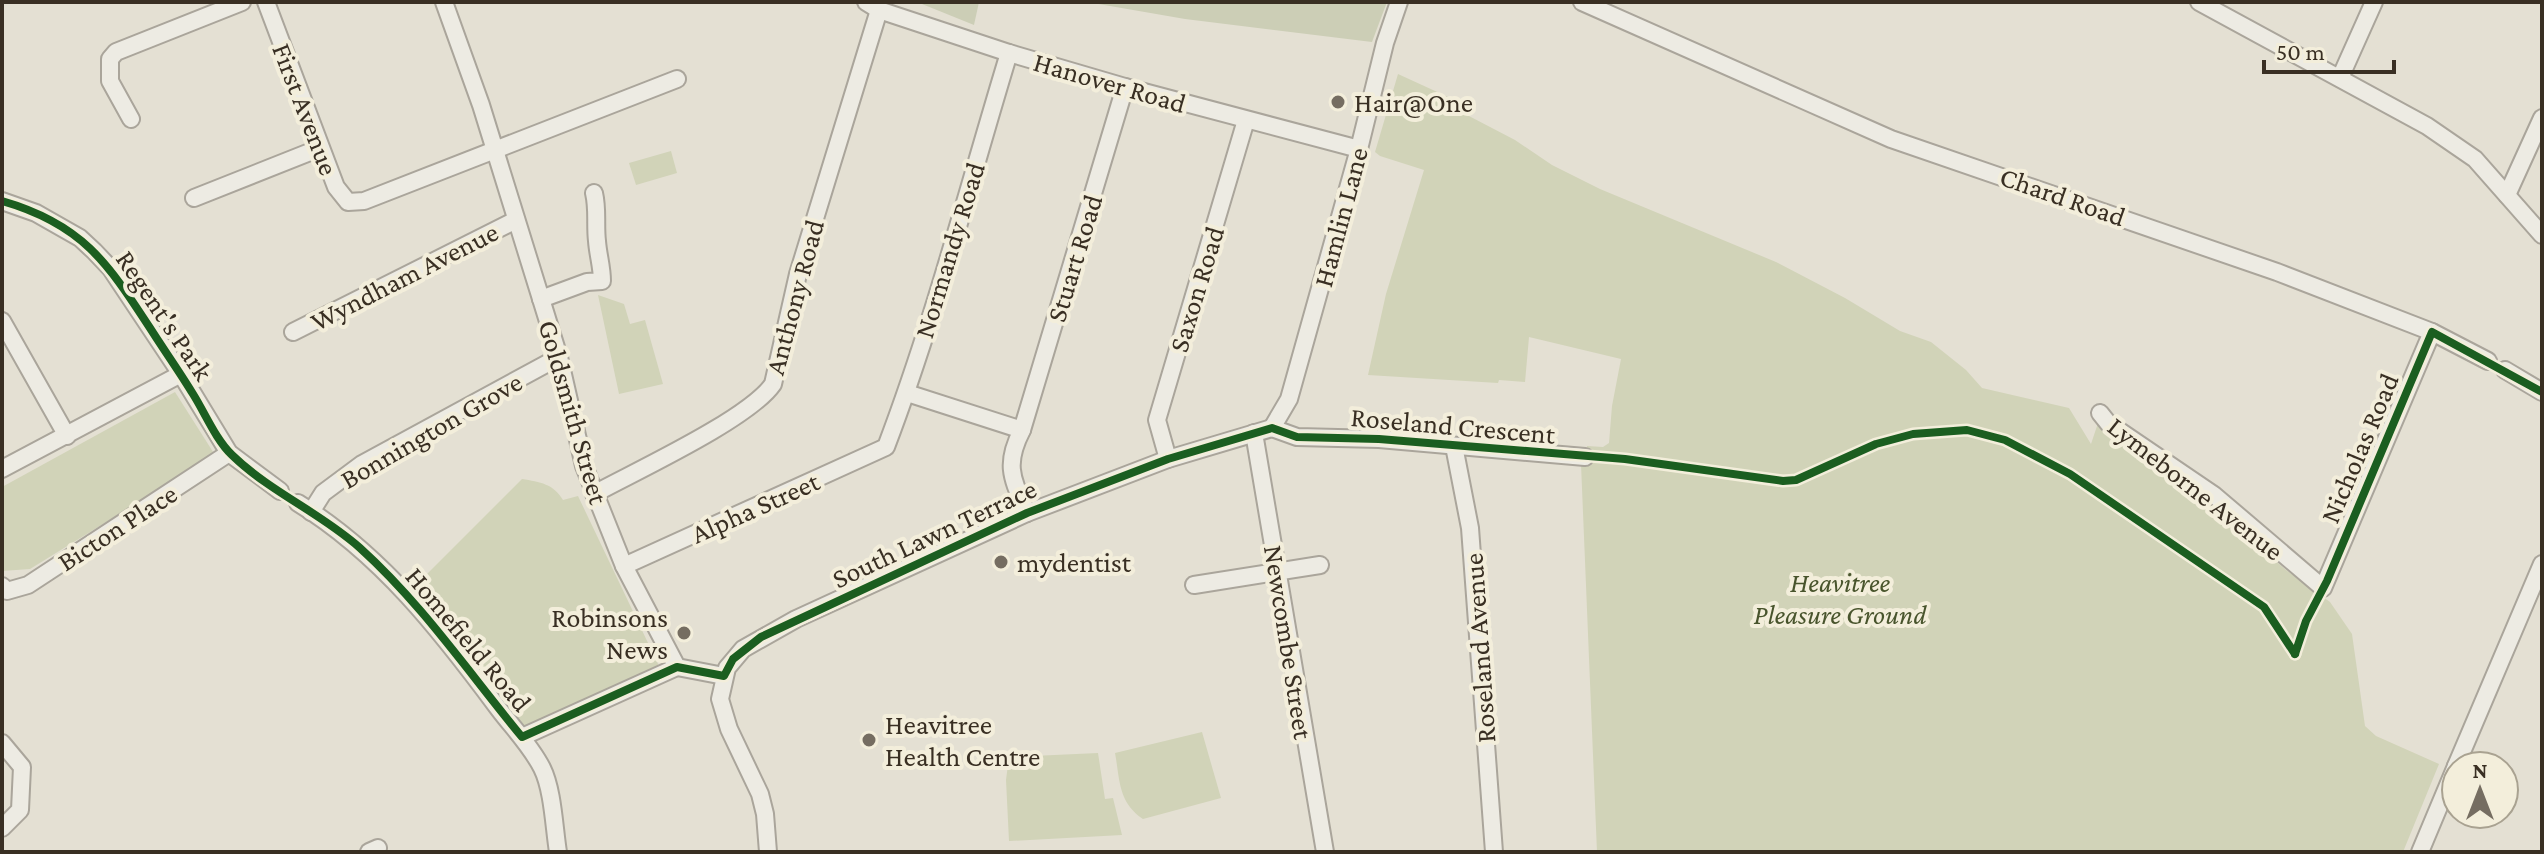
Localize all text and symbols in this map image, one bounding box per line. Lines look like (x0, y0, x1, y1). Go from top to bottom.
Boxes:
scale bar (2264, 24, 2394, 74)
text: 50 m (2276, 38, 2325, 65)
street label: First Avenue (266, 39, 345, 179)
street label: Hanover Road (1030, 46, 1190, 119)
place label: Hair@One (1354, 87, 1473, 118)
marker: Hair@One (1329, 93, 1347, 111)
street label: Hamlin Lane (1307, 144, 1374, 290)
street label: Normandy Road (908, 158, 991, 342)
street label: Chard Road (1996, 161, 2130, 232)
street label: Stuart Road (1040, 191, 1109, 326)
street label: Wyndham Avenue (305, 216, 503, 337)
street label: Anthony Road (759, 216, 830, 378)
street label: Saxon Road (1163, 222, 1230, 356)
street label: Regent's Park (110, 244, 220, 387)
street label: Goldsmith Street (532, 317, 615, 508)
street label: Bonnington Grove (335, 366, 527, 495)
street label: Nicholas Road (2314, 368, 2405, 528)
street label: Roseland Crescent (1350, 401, 1557, 450)
street label: Lymeborne Avenue (2102, 410, 2290, 567)
street label: Alpha Street (686, 465, 825, 549)
street label: South Lawn Terrace (827, 473, 1041, 594)
street label: Bicton Place (52, 477, 183, 577)
street label: Newcombe Street (1258, 543, 1319, 742)
place label: mydentist (1017, 547, 1132, 578)
street label: Roseland Avenue (1457, 552, 1502, 744)
marker: mydentist (992, 553, 1010, 571)
street label: Homefield Road (399, 561, 538, 718)
park label: Heavitree Pleasure Ground (1754, 567, 1927, 630)
place label: Robinsons News (551, 602, 668, 665)
marker: Robinsons News (675, 624, 693, 642)
place label: Heavitree Health Centre (885, 709, 1040, 772)
marker: Heavitree Health Centre (860, 731, 878, 749)
north arrow (2440, 750, 2520, 830)
text: N (2473, 758, 2488, 783)

